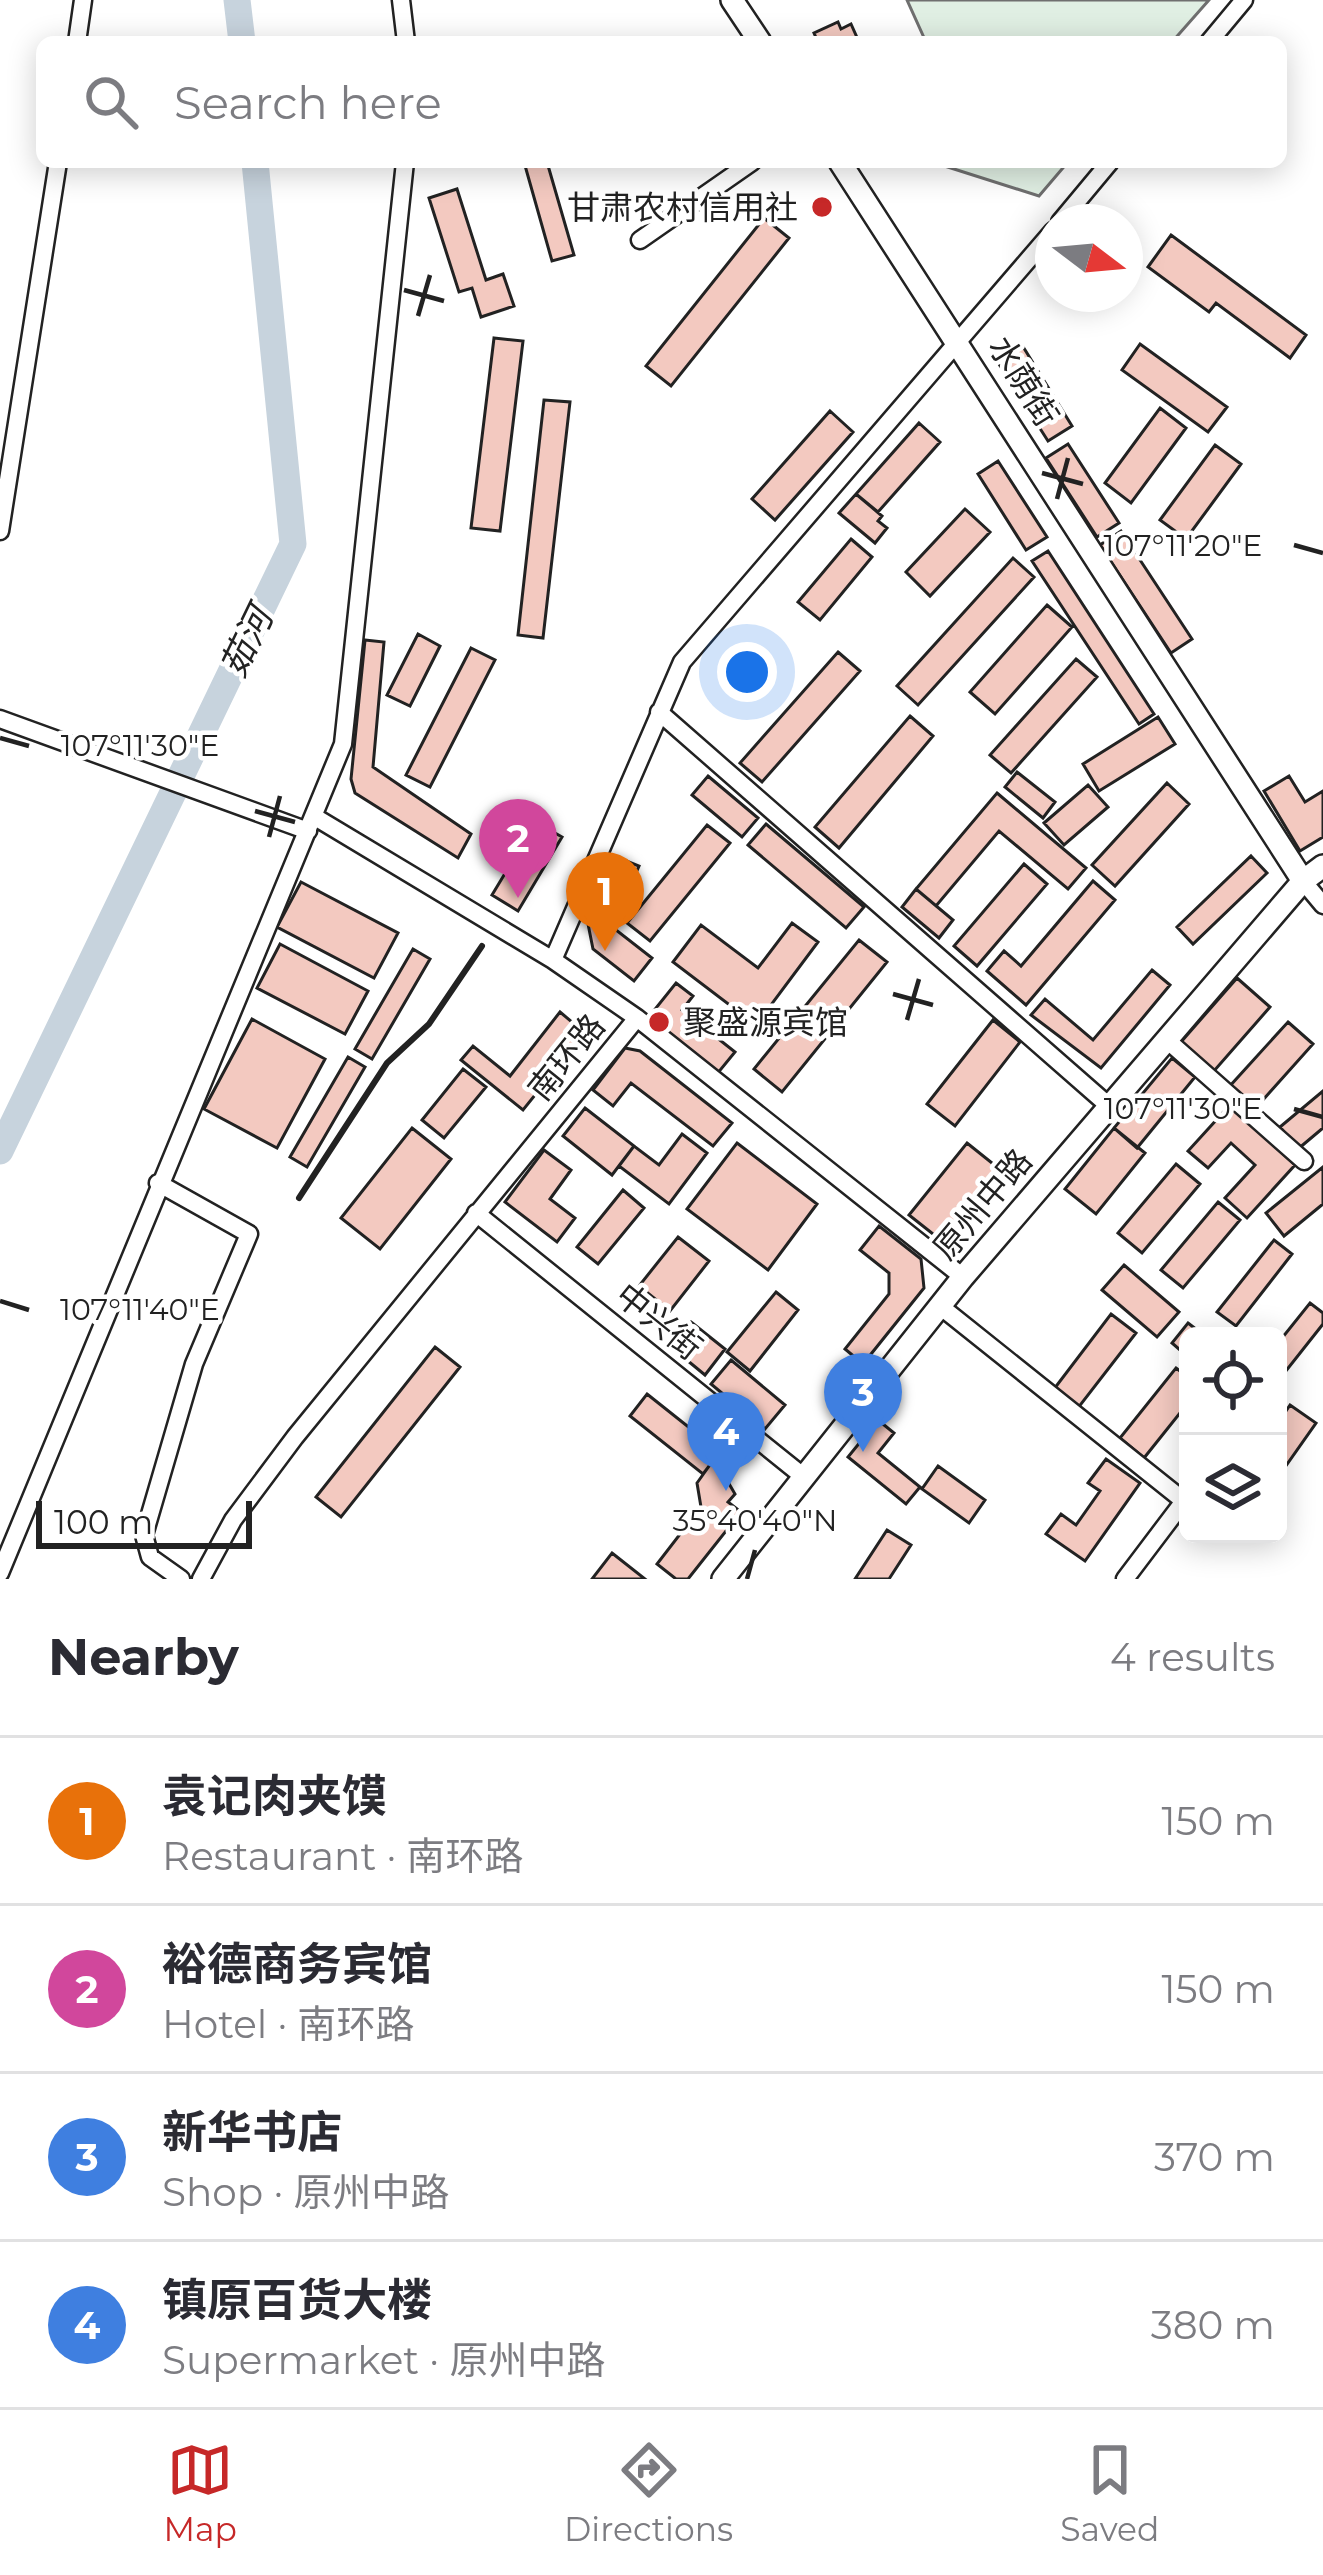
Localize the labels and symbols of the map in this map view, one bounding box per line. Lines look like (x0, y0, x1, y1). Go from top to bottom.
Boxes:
place label: 甘肃农村信用社 (567, 187, 798, 227)
marker: 甘肃农村信用社 (809, 194, 835, 220)
north arrow (1035, 204, 1143, 312)
street label: 水荫街 (981, 328, 1067, 434)
text: 107°11'20"E (1104, 527, 1262, 564)
water label: 茹河 (210, 595, 284, 684)
your location (717, 642, 777, 702)
text: 107°11'30"E (61, 727, 219, 764)
pin: 2 (479, 799, 557, 898)
pin: 1 (566, 852, 644, 951)
place label: 聚盛源宾馆 (683, 1002, 848, 1042)
street label: 南环路 (519, 1006, 613, 1108)
marker: 聚盛源宾馆 (646, 1009, 672, 1035)
text: 107°11'30"E (1104, 1090, 1262, 1127)
street label: 原州中路 (924, 1141, 1040, 1267)
street label: 中兴街 (608, 1274, 710, 1368)
text: 107°11'40"E (60, 1291, 220, 1328)
pin: 3 (824, 1353, 902, 1452)
pin: 4 (687, 1392, 765, 1491)
scale bar (36, 1495, 252, 1548)
text: 35°40'40"N (673, 1502, 837, 1539)

